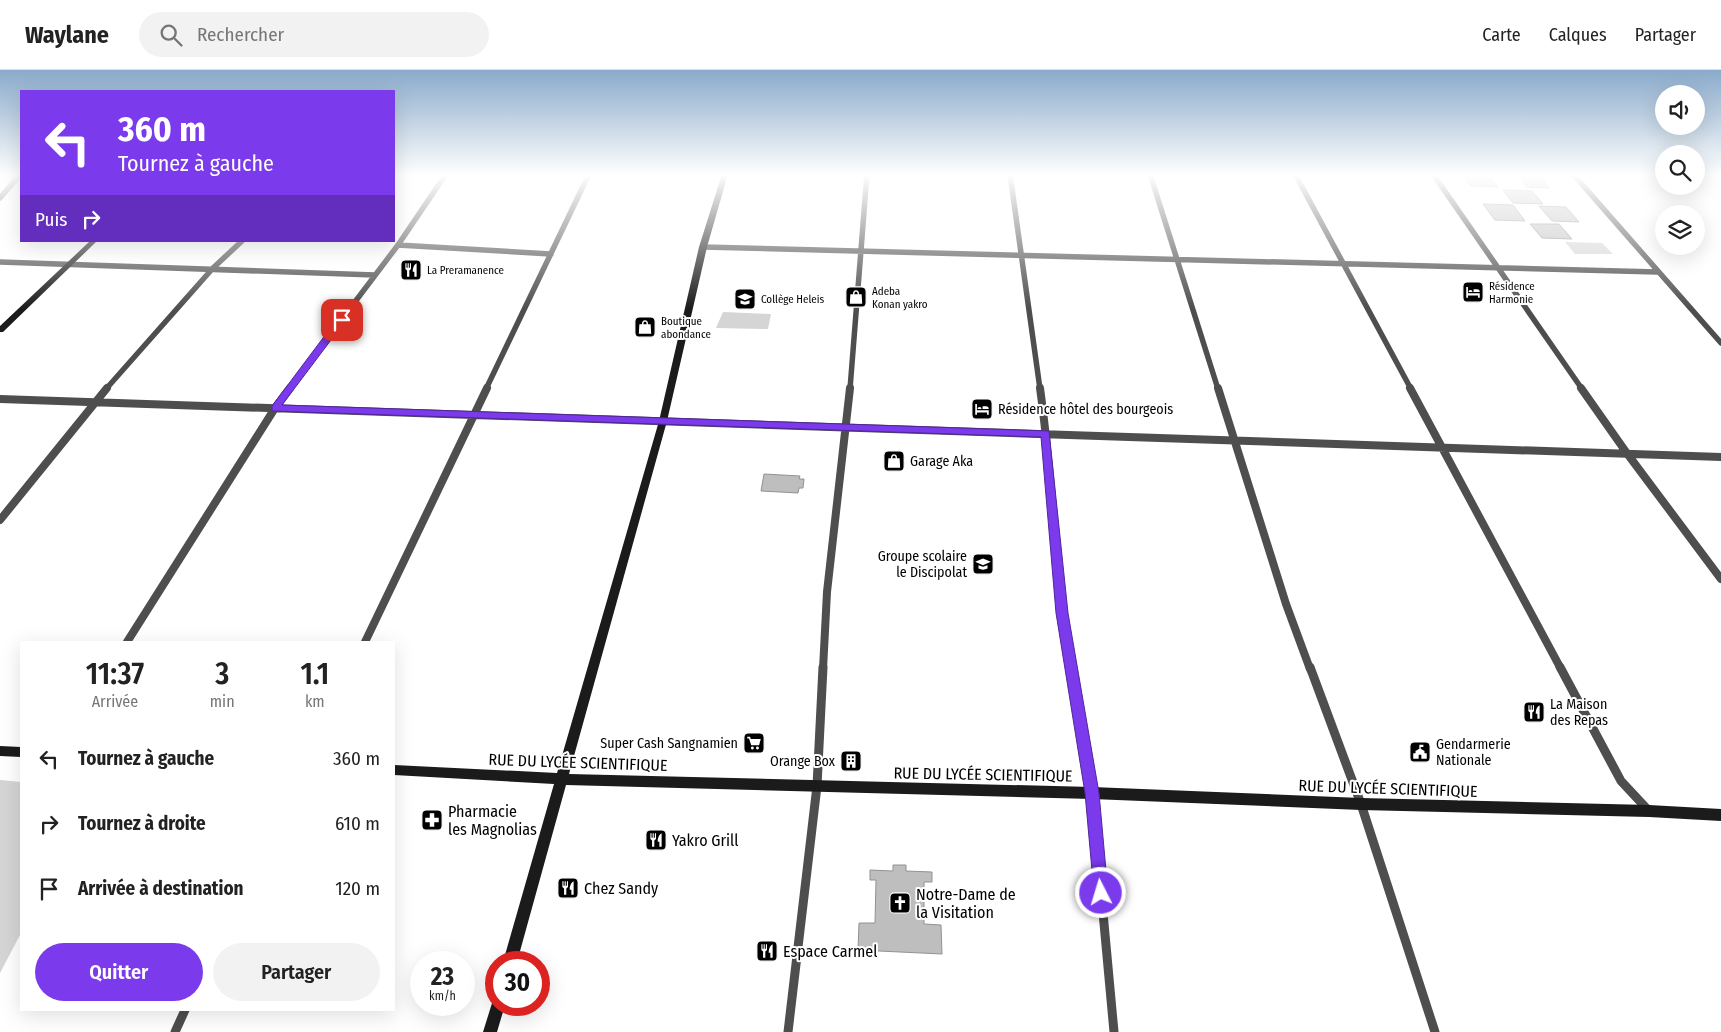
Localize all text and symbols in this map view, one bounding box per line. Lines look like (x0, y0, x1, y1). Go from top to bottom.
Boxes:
search box (139, 12, 489, 57)
text: Waylane (25, 21, 109, 49)
icon: search (157, 21, 185, 49)
text: Rechercher (197, 23, 284, 46)
text: Carte (1482, 24, 1521, 46)
text: Calques (1549, 24, 1607, 46)
text: Partager (1635, 24, 1696, 46)
map controls (1655, 85, 1705, 255)
button: sound (1655, 85, 1705, 135)
text: 360 m (118, 108, 206, 150)
icon: left (35, 110, 100, 175)
button: search (1655, 145, 1705, 195)
text: Tournez à gauche (118, 150, 274, 177)
icon: right (77, 205, 105, 233)
button: layers (1655, 205, 1705, 255)
text: Puis (35, 208, 67, 231)
restaurant icon: La Preramanence (399, 258, 423, 282)
place label: La Preramanence (427, 264, 504, 277)
hotel icon: Résidence Harmonie (1461, 280, 1485, 304)
place label: Résidence Harmonie (1489, 280, 1535, 306)
shop icon: Adeba Konan yakro (844, 285, 868, 309)
place label: Adeba Konan yakro (872, 285, 928, 311)
school or university icon: Collège Heleis (733, 287, 757, 311)
place label: Collège Heleis (761, 293, 825, 306)
pin (321, 299, 363, 341)
icon: arrive (328, 306, 356, 334)
shop icon: Boutique abondance (633, 315, 657, 339)
place label: Boutique abondance (661, 315, 711, 341)
hotel icon: Résidence hôtel des bourgeois (970, 397, 994, 421)
place label: Résidence hôtel des bourgeois (998, 401, 1173, 418)
shop icon: Garage Aka (882, 449, 906, 473)
place label: Garage Aka (910, 453, 973, 470)
place label: Groupe scolaire le Discipolat (878, 548, 967, 581)
school or university icon: Groupe scolaire le Discipolat (971, 552, 995, 576)
text: 11:37 (86, 656, 144, 692)
text: 3 (215, 656, 229, 692)
text: 1.1 (300, 656, 329, 692)
text: Arrivée (92, 692, 138, 711)
text: min (210, 692, 235, 711)
text: km (305, 692, 325, 711)
place label: La Maison des Repas (1550, 696, 1608, 729)
restaurant icon: La Maison des Repas (1522, 700, 1546, 724)
supermarket icon: Super Cash Sangnamien (742, 731, 766, 755)
place label: Super Cash Sangnamien (600, 735, 738, 752)
place label: Gendarmerie Nationale (1436, 736, 1511, 769)
public building icon: Gendarmerie Nationale (1408, 740, 1432, 764)
icon: left (35, 745, 63, 773)
text: Tournez à gauche (78, 747, 214, 770)
text: 360 m (333, 747, 380, 770)
building icon: Orange Box (839, 749, 863, 773)
street label: RUE DU LYCÉE SCIENTIFIQUE (488, 750, 668, 775)
place label: Orange Box (770, 753, 836, 770)
street label: RUE DU LYCÉE SCIENTIFIQUE (893, 763, 1073, 786)
street label: RUE DU LYCÉE SCIENTIFIQUE (1298, 776, 1478, 801)
place label: Pharmacie les Magnolias (448, 802, 537, 839)
pharmacy icon: Pharmacie les Magnolias (420, 808, 444, 832)
icon: right (35, 810, 63, 838)
text: Tournez à droite (78, 812, 206, 835)
text: 610 m (335, 812, 380, 835)
restaurant icon: Yakro Grill (644, 828, 668, 852)
place label: Yakro Grill (672, 831, 739, 850)
position arrow (1074, 866, 1126, 918)
icon: arrive (35, 875, 63, 903)
restaurant icon: Chez Sandy (556, 876, 580, 900)
text: Arrivée à destination (78, 877, 244, 900)
text: 120 m (335, 877, 380, 900)
place label: Chez Sandy (584, 879, 659, 898)
place label: Notre-Dame de la Visitation (916, 885, 1016, 922)
church icon: Notre-Dame de la Visitation (888, 891, 912, 915)
restaurant icon: Espace Carmel (755, 939, 779, 963)
place label: Espace Carmel (783, 942, 878, 961)
button: Quitter (35, 943, 203, 1001)
button: Partager (213, 943, 380, 1001)
speed limit sign: 30 (485, 951, 550, 1016)
text: 23 (431, 962, 454, 992)
text: km/h (429, 989, 456, 1003)

